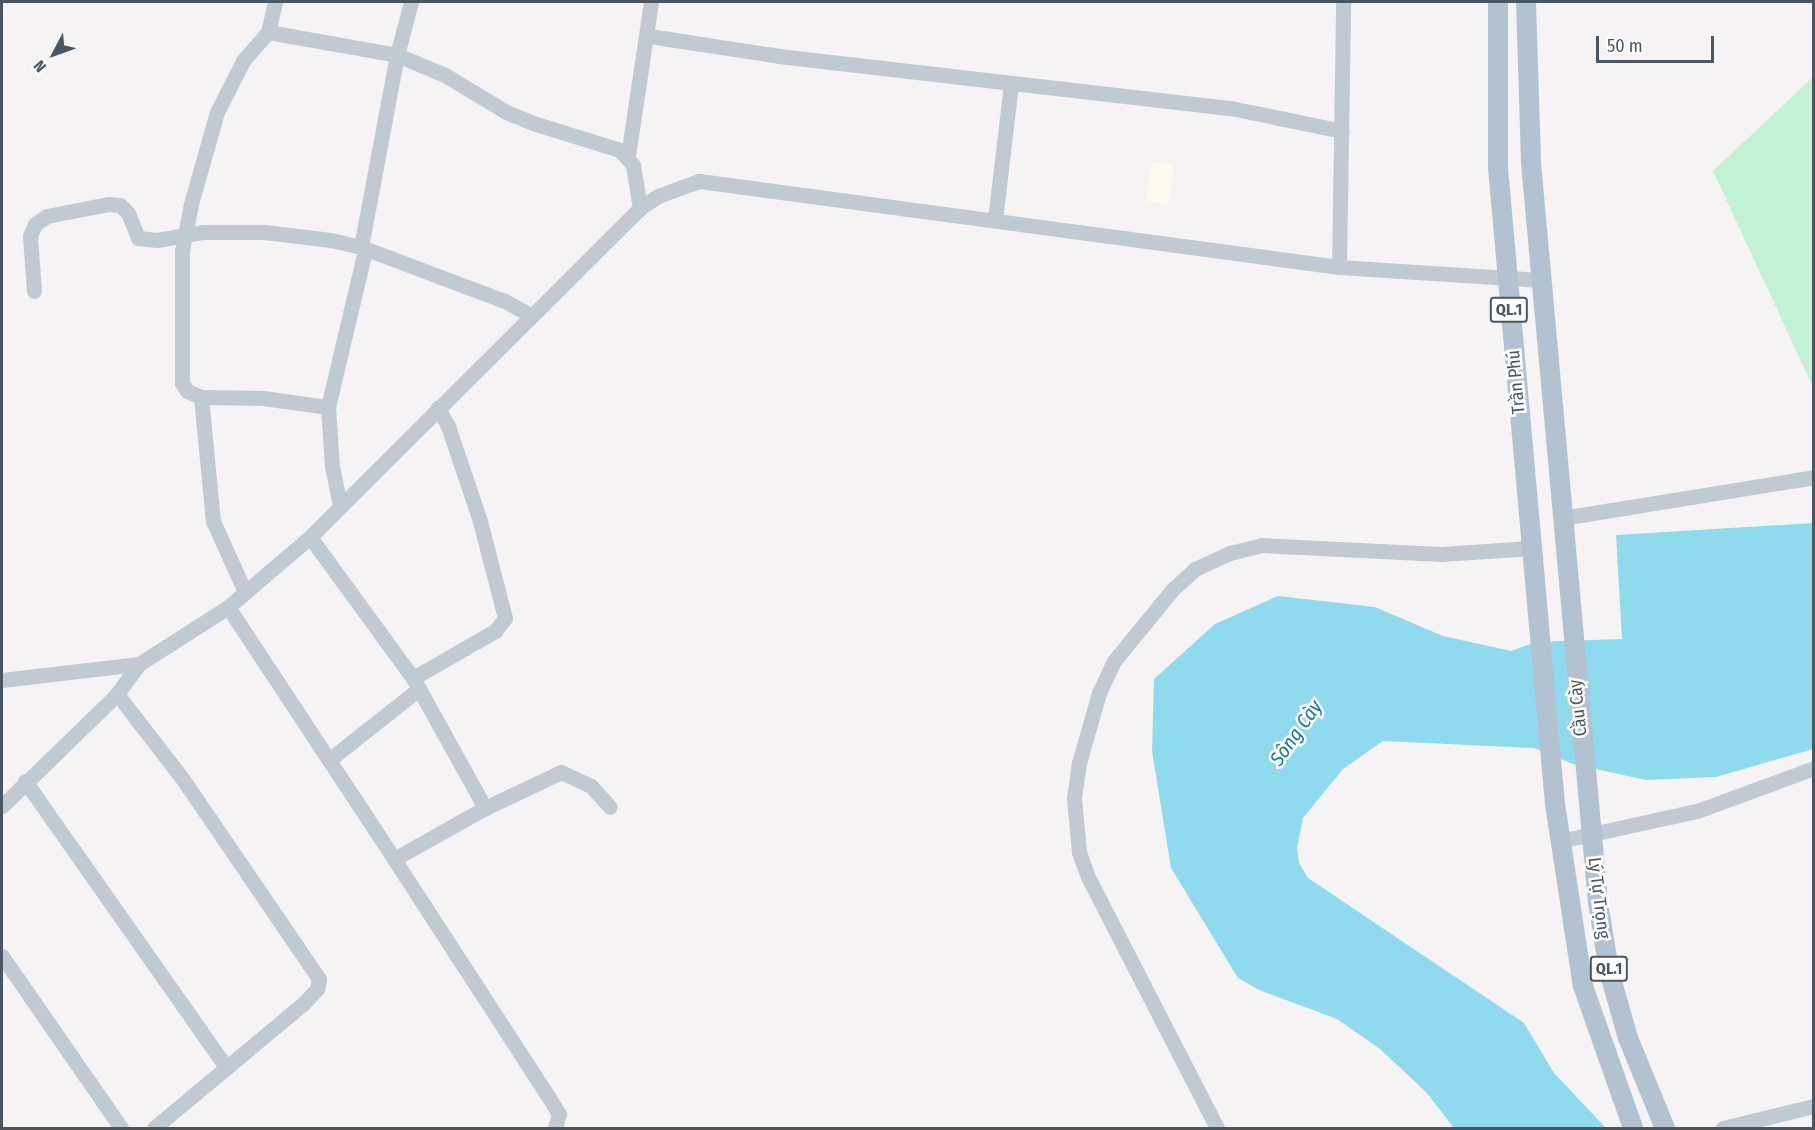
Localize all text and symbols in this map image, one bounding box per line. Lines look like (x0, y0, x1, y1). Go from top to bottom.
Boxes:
north arrow (24, 24, 84, 84)
scale bar (1599, 24, 1718, 62)
text: 50 m (1607, 35, 1643, 57)
text: N (30, 56, 50, 76)
road number: QL.1 (1490, 297, 1528, 323)
street label: Trần Phú (1502, 349, 1530, 415)
street label: Cầu Cày (1564, 679, 1592, 737)
water label: Sông Cày (1265, 696, 1327, 770)
street label: Lý Tự Trọng (1583, 856, 1615, 940)
road number: QL.1 (1590, 956, 1628, 982)

